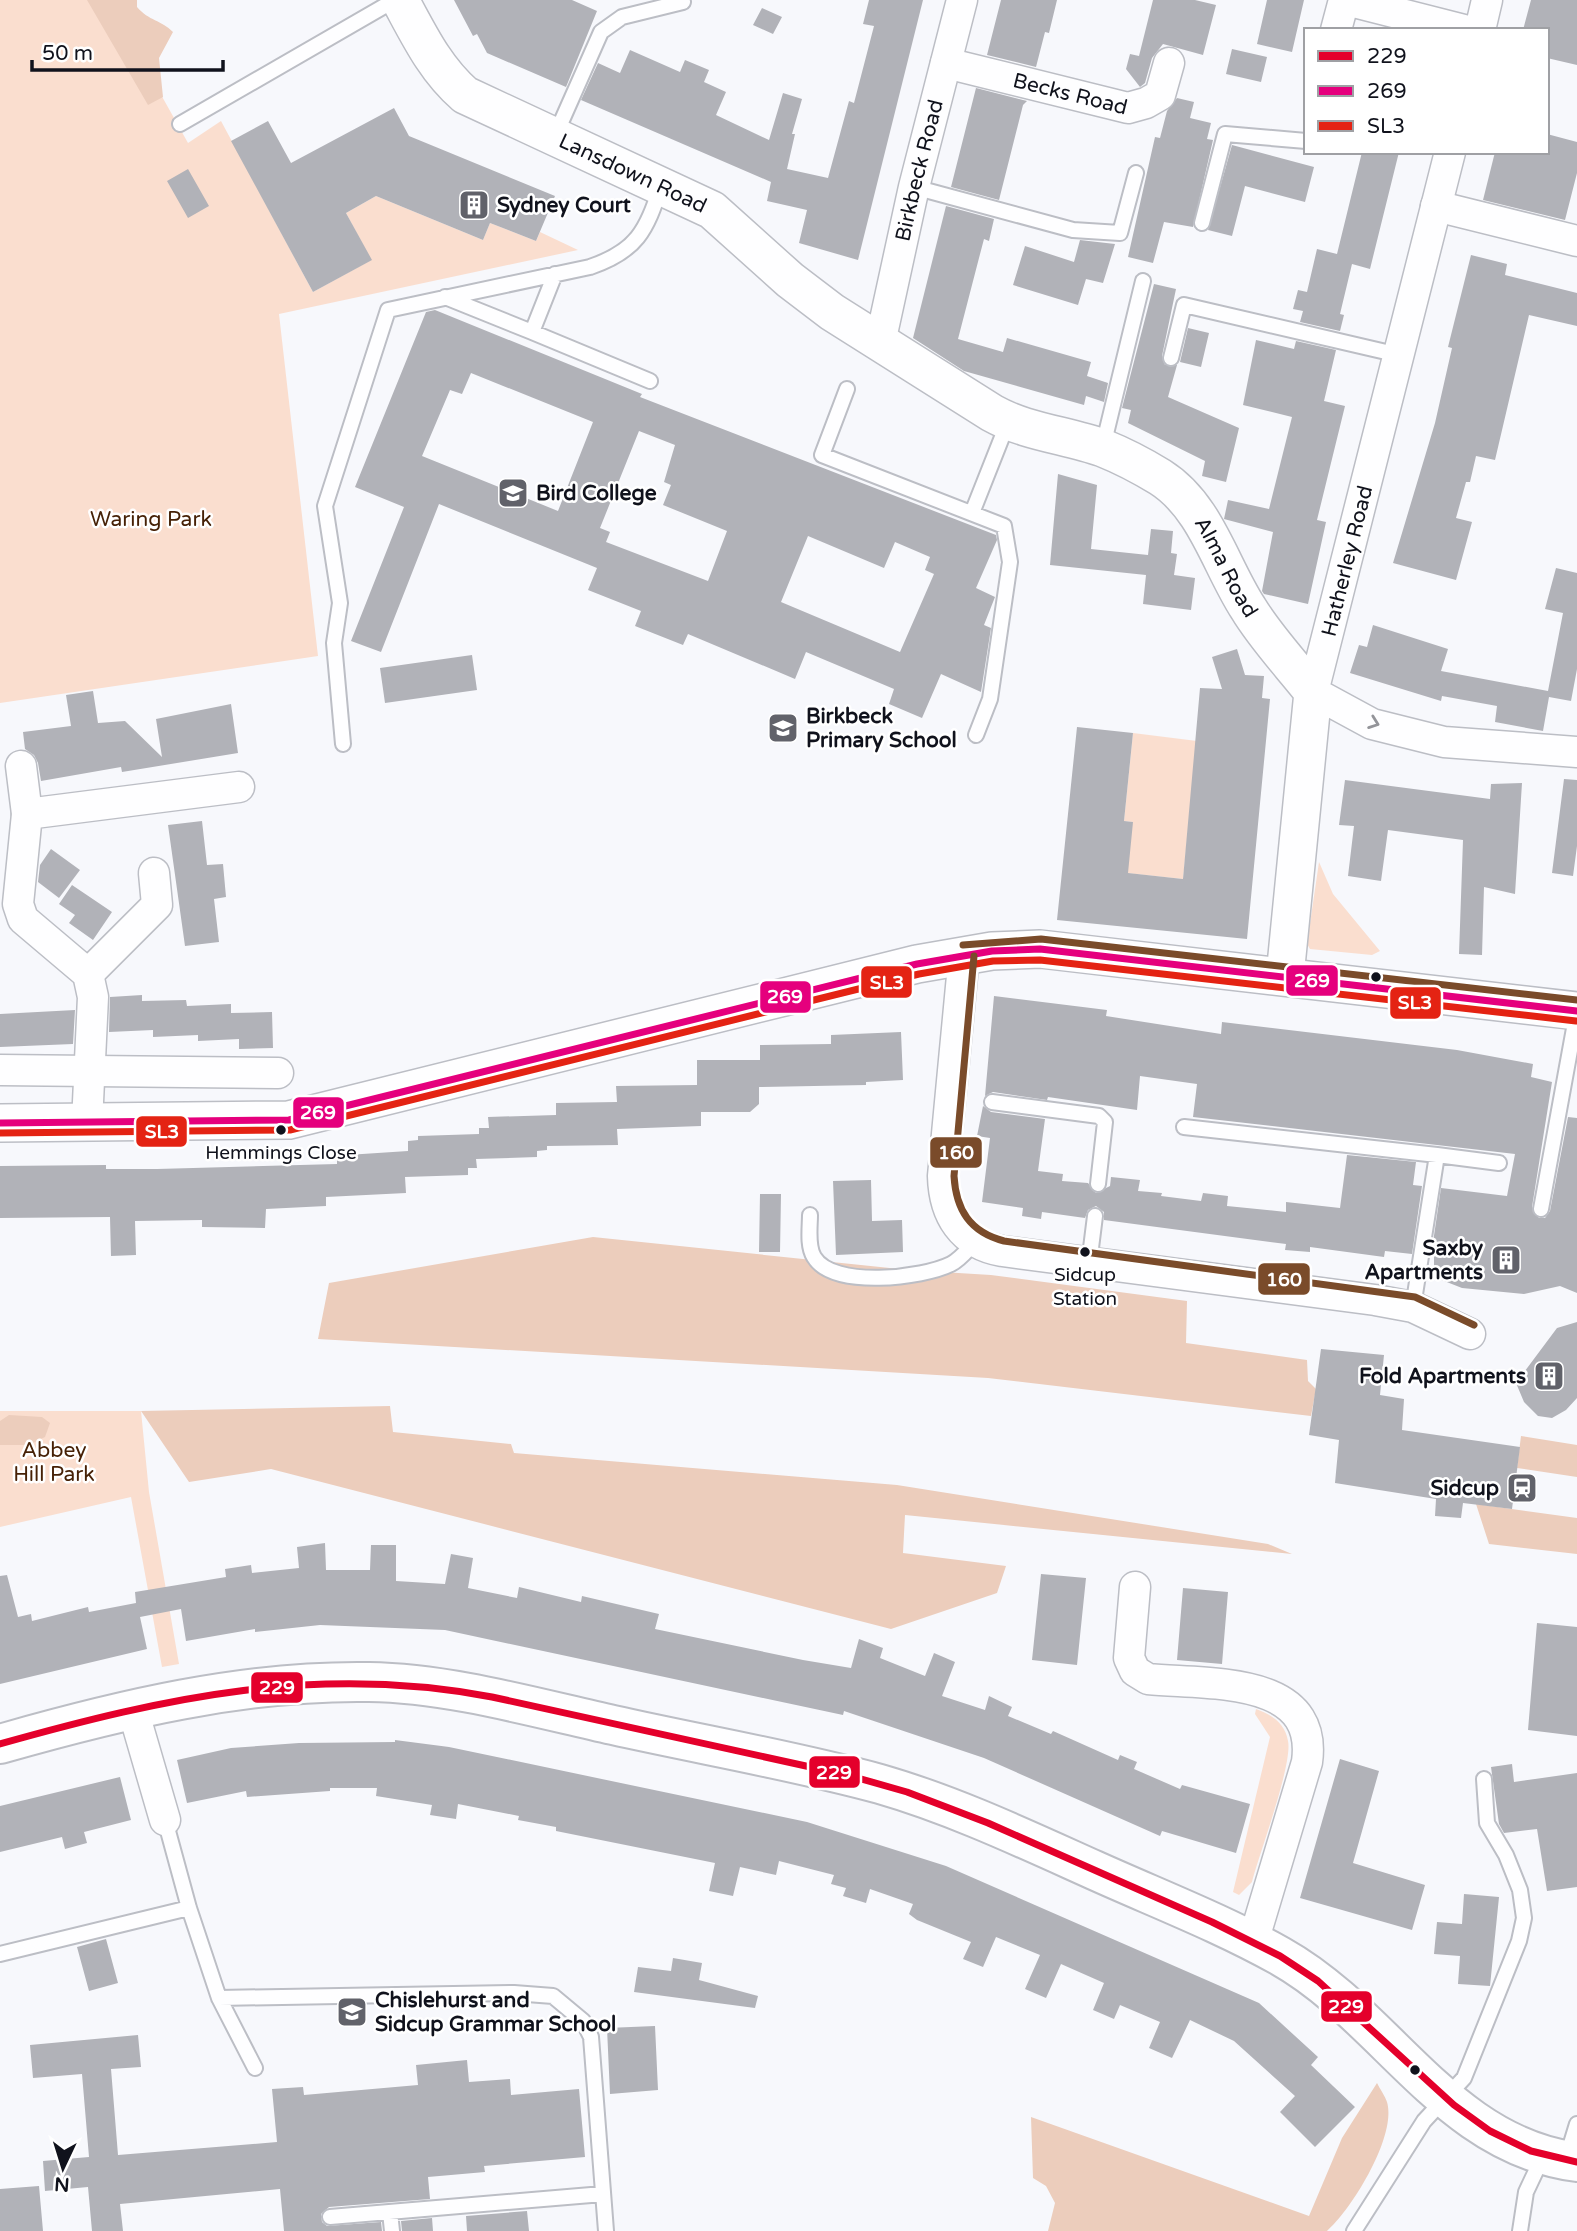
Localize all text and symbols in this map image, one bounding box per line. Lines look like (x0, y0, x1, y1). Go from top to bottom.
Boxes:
scale bar (32, 28, 222, 72)
legend (1304, 28, 1549, 154)
text: 50 m (42, 41, 93, 66)
text: 229 (1367, 44, 1407, 69)
street label: Becks Road (1010, 68, 1130, 120)
text: 269 (1367, 79, 1407, 104)
street label: Birkbeck Road (891, 97, 949, 244)
text: SL3 (1367, 114, 1405, 139)
street label: Lansdown Road (555, 128, 711, 219)
building icon: Sydney Court (457, 188, 491, 222)
place label: Sydney Court (497, 193, 631, 218)
school or university icon: Bird College (496, 476, 530, 510)
place label: Bird College (536, 481, 657, 506)
street label: Hatherley Road (1317, 483, 1378, 639)
park label: Waring Park (90, 507, 212, 532)
street label: Alma Road (1189, 512, 1263, 622)
place label: Birkbeck Primary School (806, 704, 957, 753)
school or university icon: Birkbeck Primary School (766, 711, 800, 745)
one-way arrow (1368, 715, 1380, 729)
line badge: 269 (1285, 964, 1339, 997)
line badge: SL3 (860, 965, 913, 999)
text: 269 (1294, 970, 1330, 992)
unlabelled marker (1369, 970, 1383, 984)
text: SL3 (870, 972, 904, 994)
line badge: 269 (759, 980, 812, 1014)
text: 269 (767, 986, 803, 1008)
line badge: SL3 (1389, 986, 1442, 1020)
text: SL3 (1398, 992, 1432, 1014)
line badge: 269 (292, 1096, 345, 1129)
text: 269 (300, 1102, 336, 1124)
line badge: SL3 (135, 1115, 188, 1148)
text: SL3 (145, 1121, 179, 1143)
marker: Hemmings Close (274, 1123, 288, 1137)
line badge: 160 (929, 1136, 983, 1169)
place label: Hemmings Close (205, 1142, 357, 1164)
text: 160 (938, 1142, 974, 1164)
place label: Saxby Apartments (1365, 1236, 1484, 1285)
building icon: Saxby Apartments (1489, 1243, 1523, 1277)
marker: Sidcup Station (1078, 1245, 1092, 1259)
line badge: 160 (1257, 1262, 1311, 1296)
place label: Sidcup Station (1053, 1264, 1117, 1310)
text: 160 (1266, 1269, 1302, 1291)
building icon: Fold Apartments (1532, 1359, 1566, 1393)
place label: Fold Apartments (1359, 1364, 1526, 1389)
park label: Abbey Hill Park (13, 1438, 95, 1487)
station icon: Sidcup (1505, 1471, 1539, 1505)
place label: Sidcup (1431, 1476, 1499, 1501)
line badge: 229 (250, 1671, 304, 1704)
text: 229 (259, 1677, 295, 1699)
line badge: 229 (808, 1755, 861, 1789)
text: 229 (816, 1762, 852, 1784)
place label: Chislehurst and Sidcup Grammar School (375, 1988, 616, 2037)
line badge: 229 (1320, 1990, 1373, 2023)
school or university icon: Chislehurst and Sidcup Grammar School (335, 1995, 369, 2029)
text: 229 (1328, 1996, 1364, 2018)
unlabelled marker (1408, 2063, 1422, 2077)
north arrow (28, 2133, 98, 2203)
text: N (54, 2172, 70, 2195)

